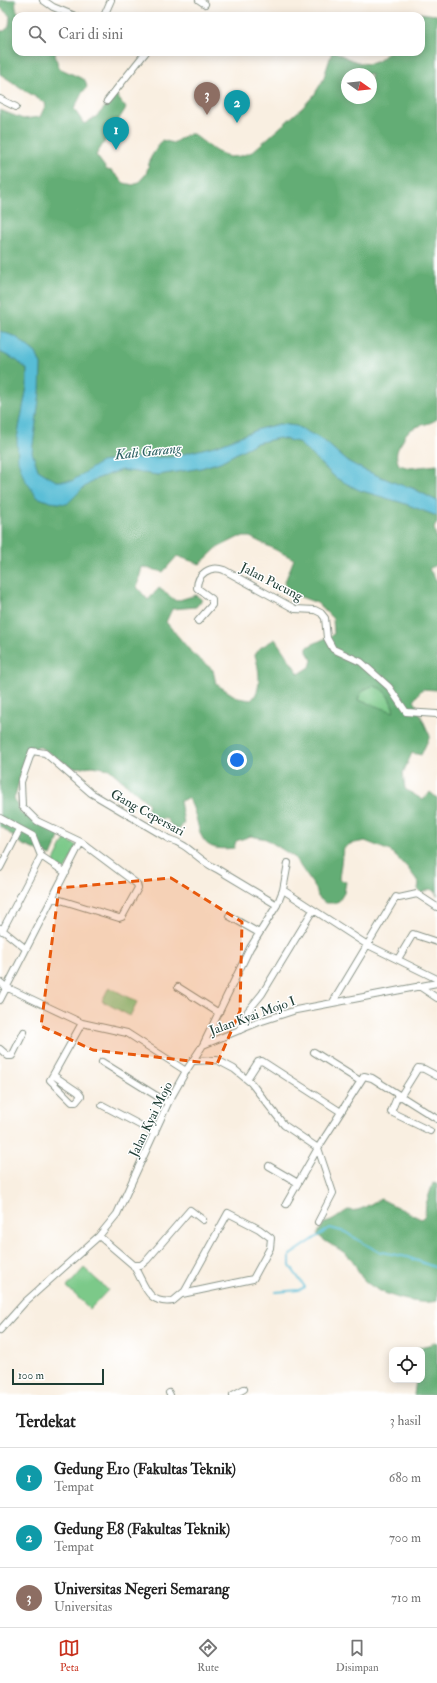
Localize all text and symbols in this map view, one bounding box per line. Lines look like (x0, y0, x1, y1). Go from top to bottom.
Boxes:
search box (12, 12, 425, 56)
icon: search (26, 23, 48, 45)
text: Cari di sini (58, 25, 123, 44)
north arrow (341, 68, 377, 104)
pin: 3 (194, 82, 220, 115)
pin: 2 (224, 90, 250, 123)
pin: 1 (103, 117, 129, 150)
water label: Kali Garang (113, 439, 183, 464)
street label: Jalan Pucung (237, 559, 306, 605)
your location (227, 750, 247, 770)
street label: Gang Cepersari (107, 786, 188, 841)
street label: Jalan Kyai Mojo I (206, 993, 298, 1040)
street label: Jalan Kyai Mojo (125, 1079, 177, 1161)
map controls (389, 1347, 425, 1383)
button: locate (389, 1347, 425, 1383)
scale bar (12, 1367, 104, 1386)
text: 100 m (18, 1369, 44, 1382)
text: Terdekat (16, 1411, 76, 1432)
text: 3 hasil (390, 1413, 421, 1429)
text: Gedung E10 (Fakultas Teknik) (54, 1460, 236, 1479)
text: 1 (27, 1470, 31, 1486)
text: 680 m (389, 1470, 421, 1486)
text: Tempat (54, 1479, 94, 1495)
text: Gedung E8 (Fakultas Teknik) (54, 1520, 230, 1539)
text: 2 (26, 1530, 32, 1546)
text: 700 m (389, 1530, 421, 1546)
text: Tempat (54, 1539, 94, 1555)
text: Universitas Negeri Semarang (54, 1580, 230, 1599)
text: 3 (27, 1590, 32, 1606)
text: 710 m (391, 1590, 421, 1606)
text: Universitas (54, 1599, 112, 1615)
tab: Peta (58, 1637, 80, 1674)
tab: Rute (197, 1637, 219, 1674)
tab: Disimpan (336, 1637, 379, 1674)

